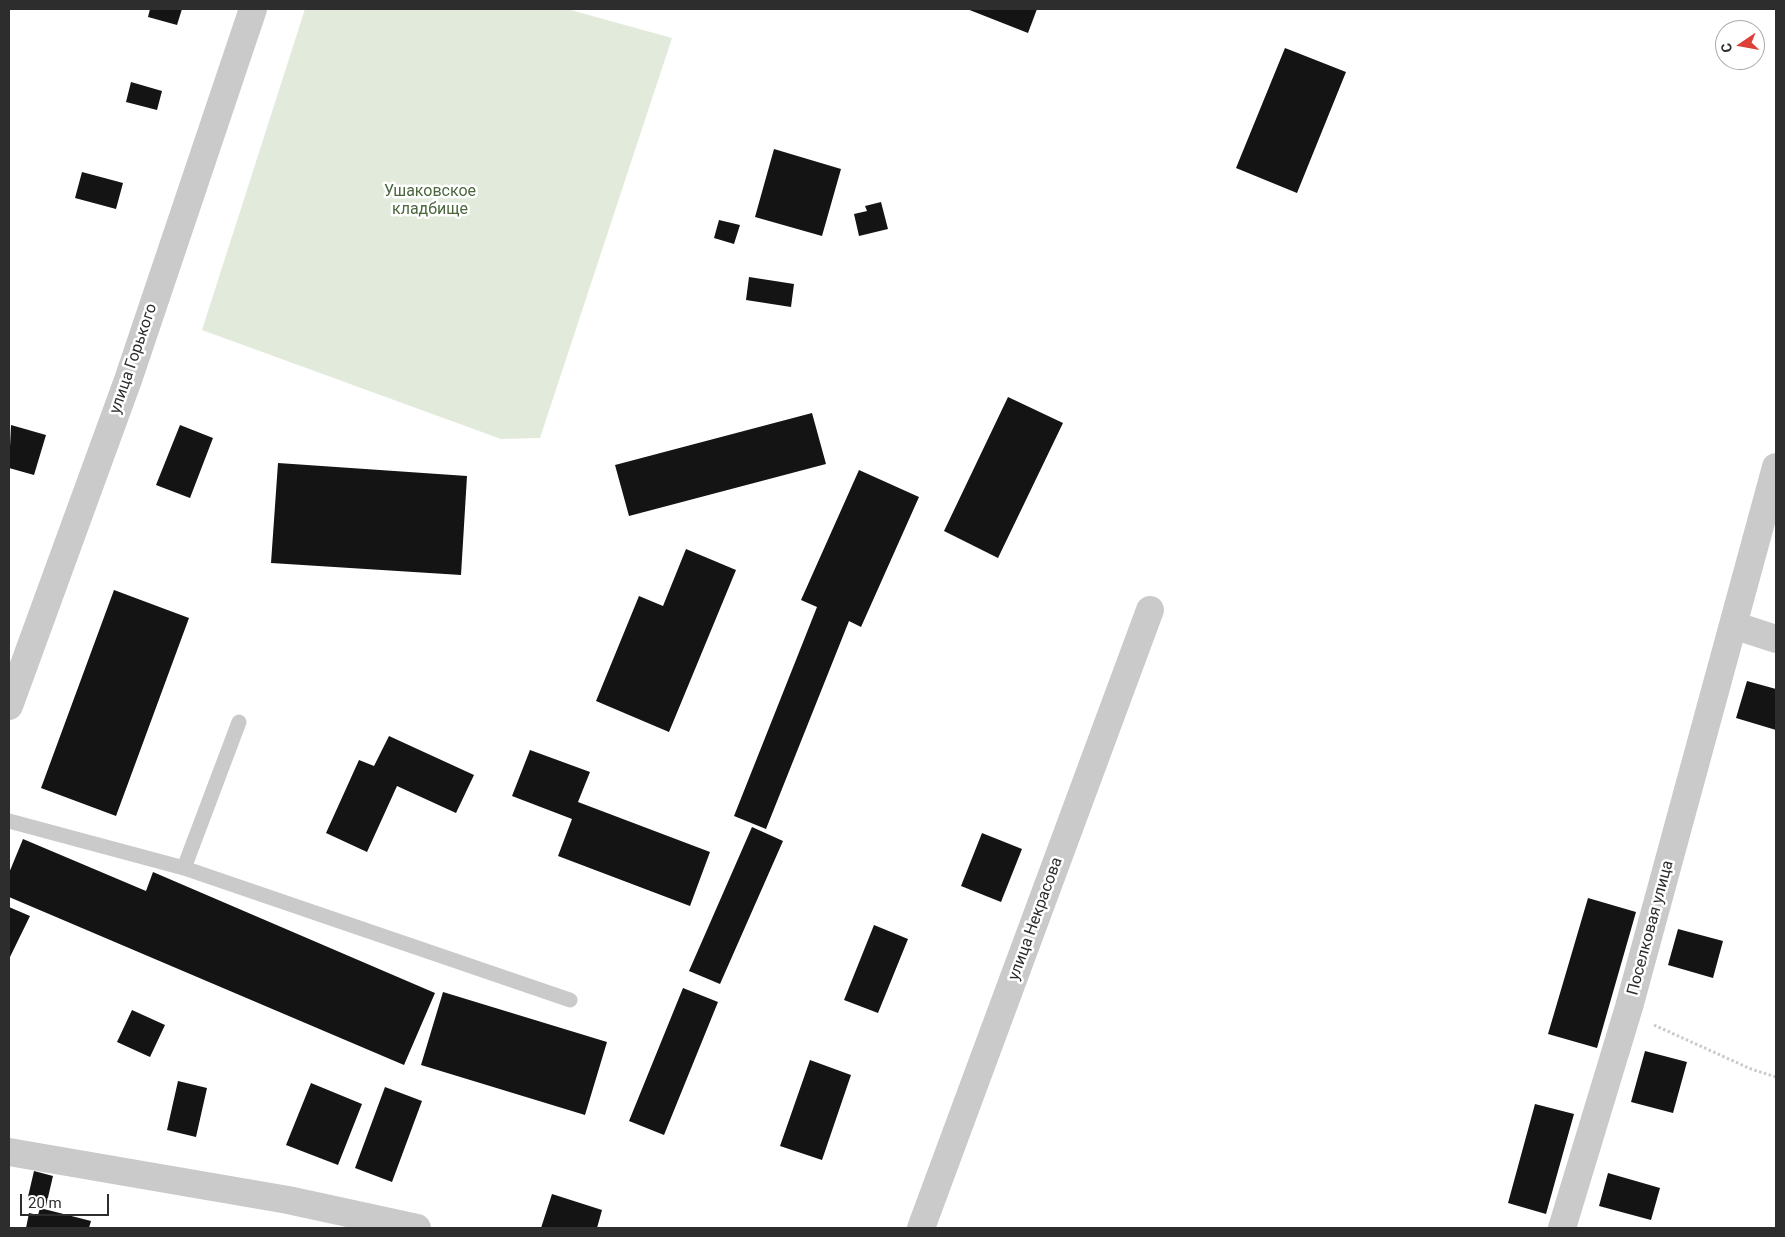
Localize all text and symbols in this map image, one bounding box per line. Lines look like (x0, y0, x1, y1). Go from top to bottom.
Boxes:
north arrow (1715, 20, 1765, 70)
text: С (1718, 42, 1735, 54)
park label: Ушаковское кладбище (384, 182, 476, 220)
street label: улица Горького (106, 301, 162, 417)
street label: улица Некрасова (1005, 855, 1067, 983)
street label: Поселковая улица (1624, 858, 1678, 998)
scale bar (22, 1184, 111, 1216)
text: 20 m (28, 1194, 62, 1212)

